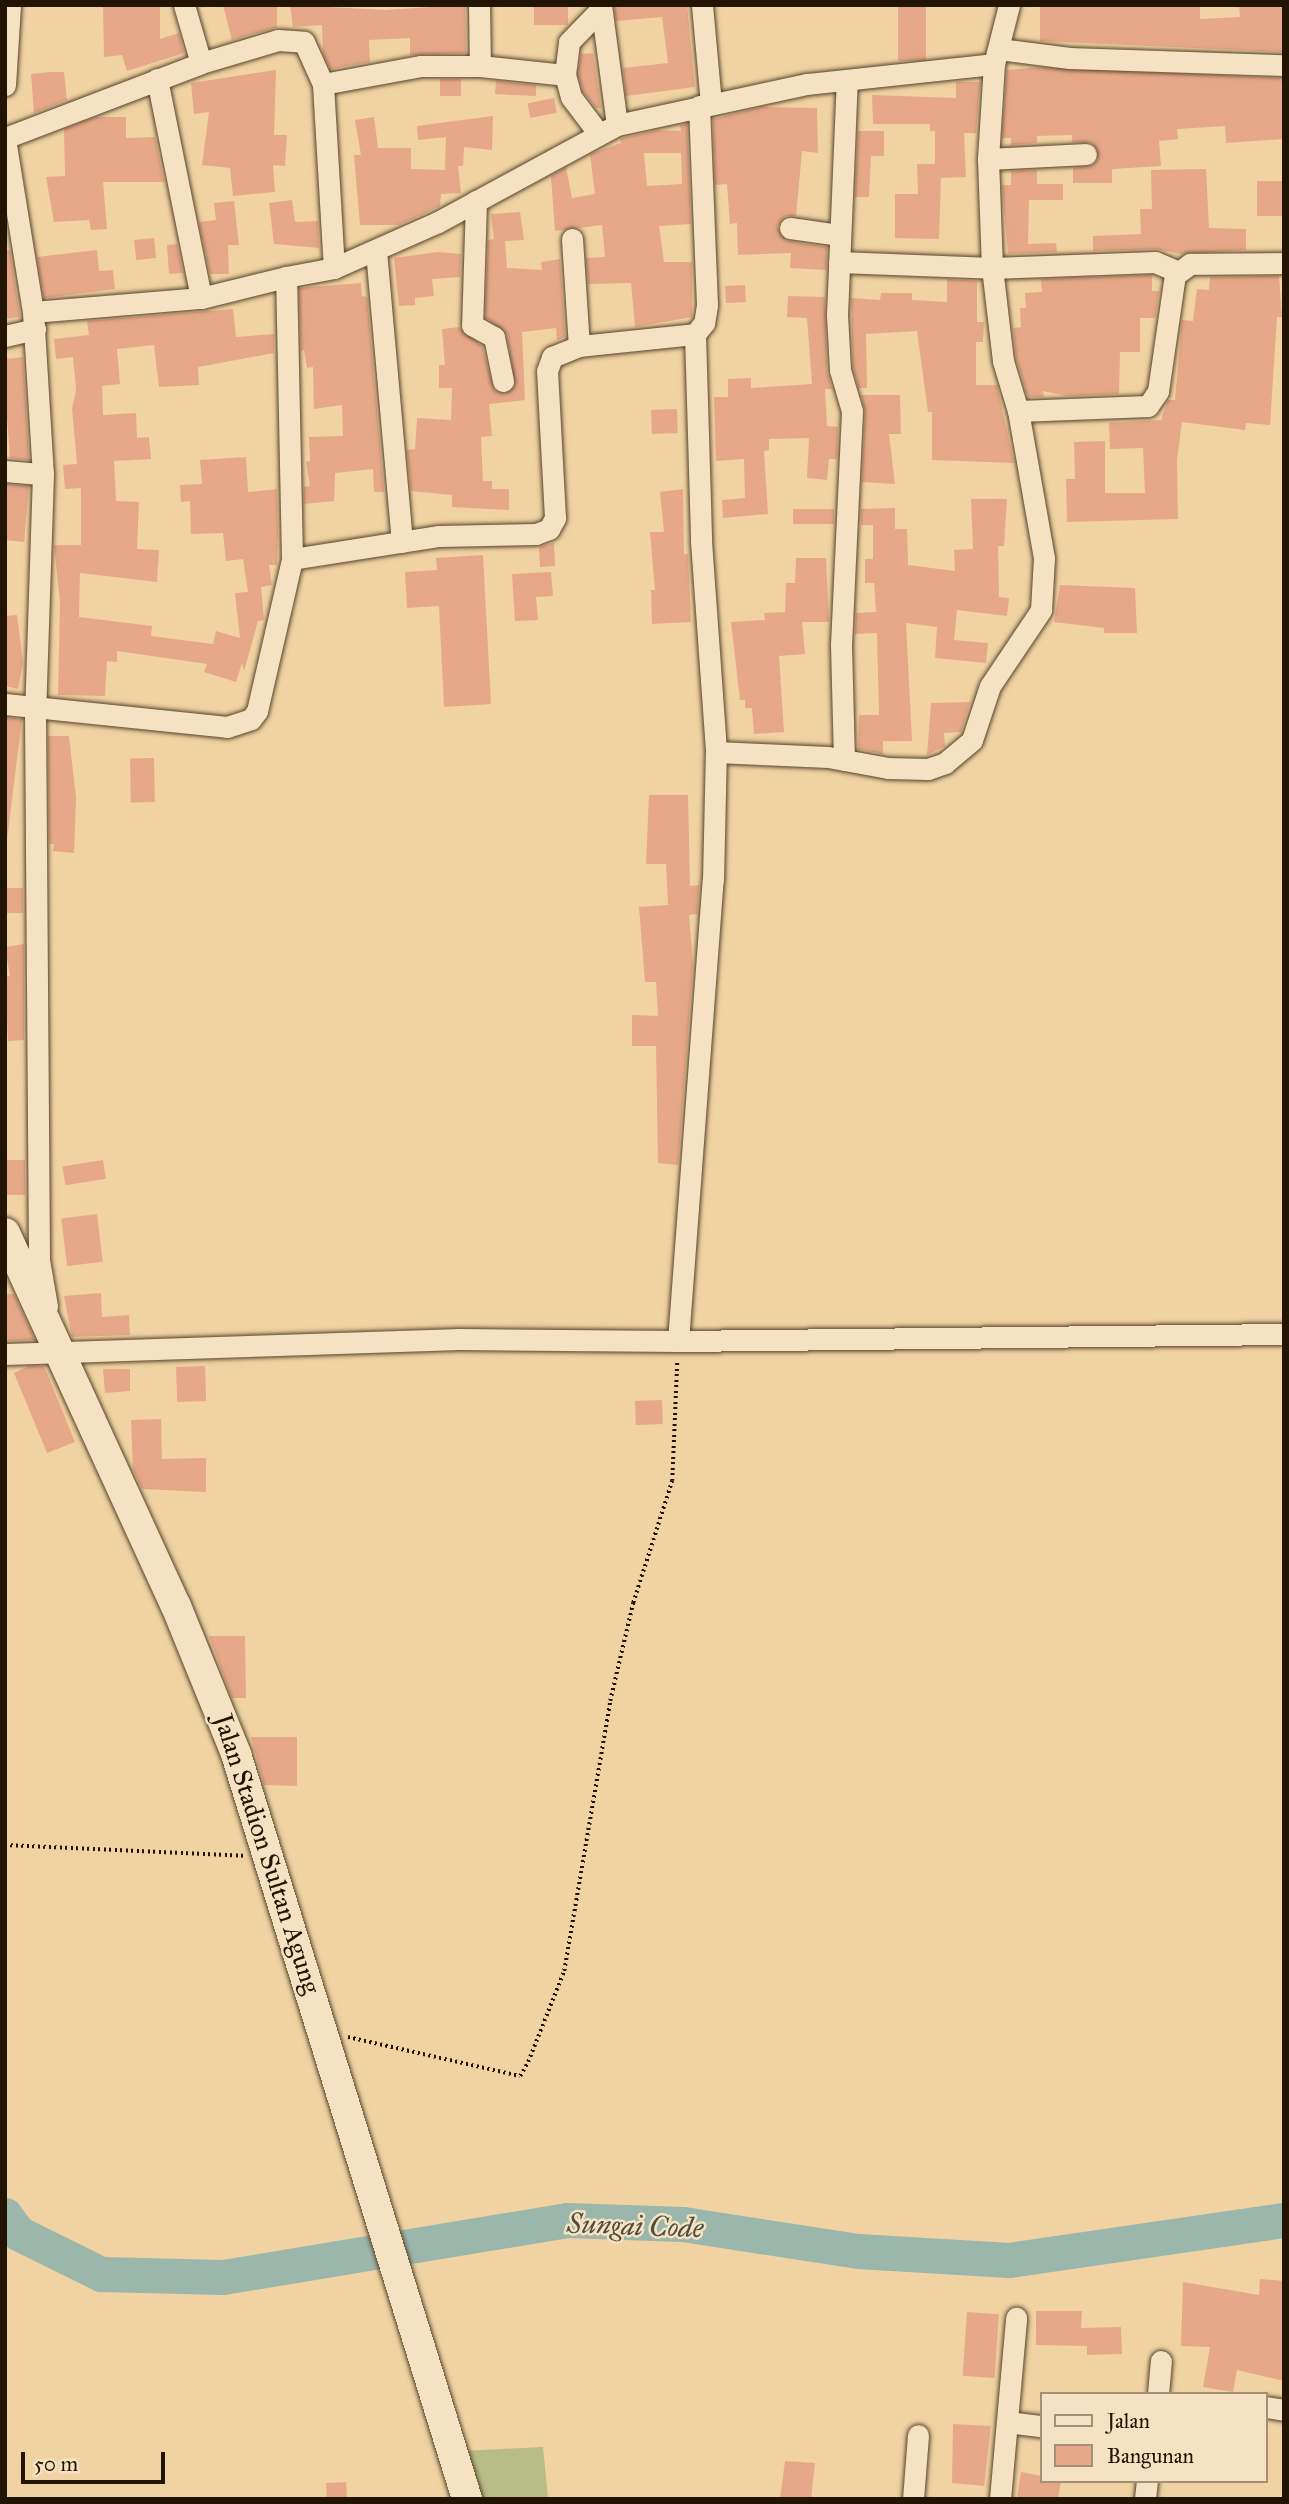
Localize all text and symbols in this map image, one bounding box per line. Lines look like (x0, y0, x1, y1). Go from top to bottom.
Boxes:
street label: Jalan Stadion Sultan Agung (207, 1710, 327, 1998)
water label: Sungai Code (566, 2207, 704, 2245)
legend (1040, 2392, 1268, 2483)
text: Jalan (1107, 2408, 1150, 2434)
scale bar (24, 2438, 168, 2482)
text: Bangunan (1107, 2443, 1194, 2469)
text: 50 m (34, 2451, 78, 2477)

